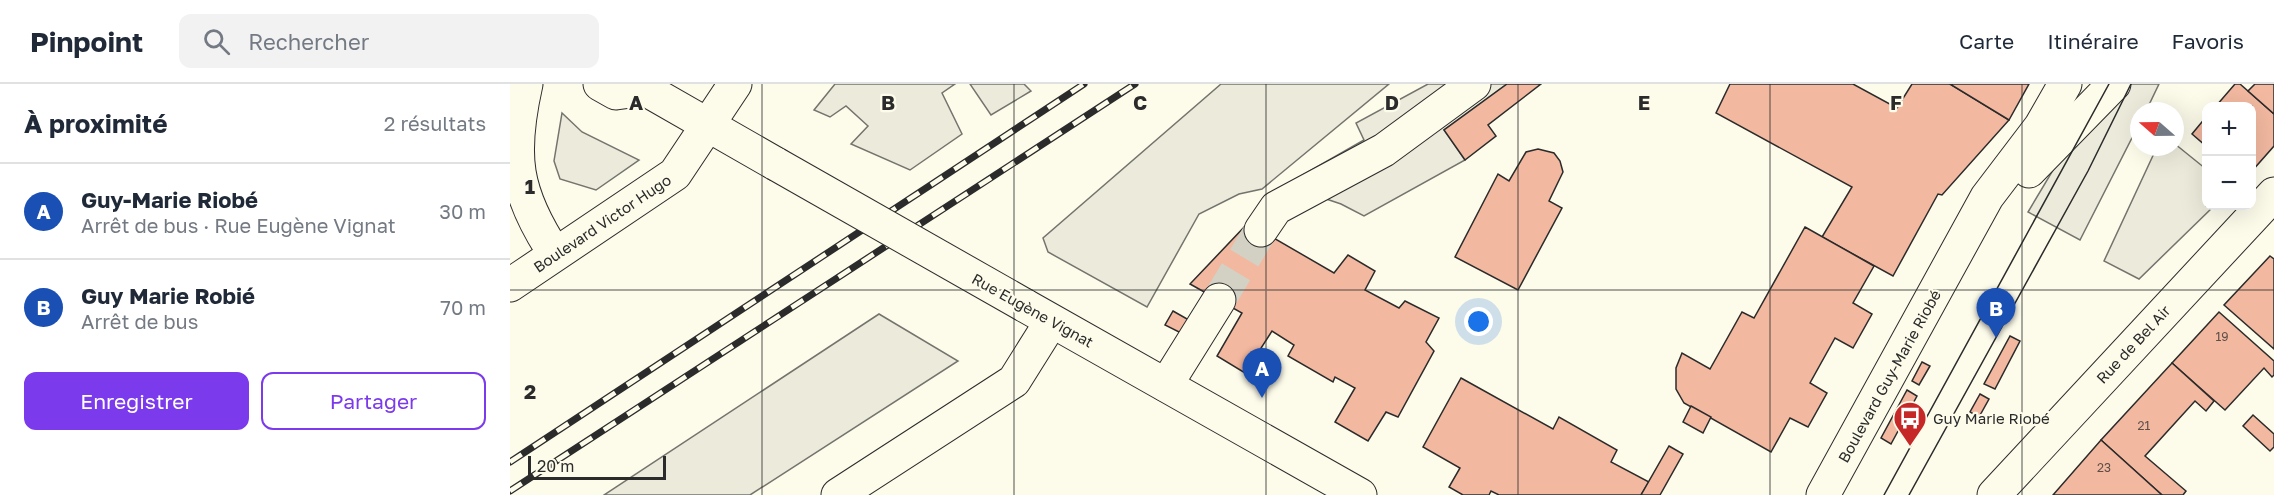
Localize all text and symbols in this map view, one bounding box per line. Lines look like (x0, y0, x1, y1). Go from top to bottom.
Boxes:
search box (179, 14, 599, 68)
text: Pinpoint (30, 25, 143, 58)
icon: search (200, 25, 233, 58)
text: Rechercher (248, 28, 369, 55)
text: Carte (1959, 28, 2014, 54)
text: Itinéraire (2047, 28, 2139, 54)
text: Favoris (2172, 28, 2244, 54)
text: A (629, 90, 643, 114)
text: B (881, 90, 895, 114)
text: C (1133, 90, 1147, 114)
text: D (1385, 90, 1399, 114)
text: E (1638, 90, 1650, 114)
text: F (1890, 90, 1902, 114)
north arrow (2130, 102, 2184, 156)
map controls (2202, 102, 2256, 210)
button: + (2202, 102, 2256, 156)
text: À proximité (24, 108, 168, 139)
text: 2 résultats (384, 111, 486, 135)
button: − (2202, 156, 2256, 210)
street label: Boulevard Victor Hugo (530, 170, 674, 276)
text: 1 (525, 174, 535, 198)
text: Guy-Marie Riobé (81, 186, 258, 213)
text: A (36, 199, 51, 223)
text: 30 m (439, 199, 486, 223)
text: Arrêt de bus · Rue Eugène Vignat (81, 213, 396, 237)
street label: Rue Eugène Vignat (969, 269, 1097, 351)
text: Guy Marie Robié (81, 282, 255, 309)
street label: Boulevard Guy-Marie Riobé (1834, 286, 1944, 465)
pin: B (1976, 288, 2016, 338)
text: B (36, 295, 51, 319)
text: 70 m (440, 295, 486, 319)
street label: Rue de Bel Air (2092, 301, 2174, 387)
your location (1464, 307, 1493, 336)
text: Arrêt de bus (81, 309, 198, 333)
house number: 19 (2215, 329, 2229, 344)
pin: A (1242, 348, 1281, 398)
button: Enregistrer (24, 372, 249, 430)
button: Partager (261, 372, 486, 430)
text: 2 (524, 379, 536, 403)
bus stop icon: Guy Marie Riobé (1892, 400, 1928, 447)
place label: Guy Marie Riobé (1933, 409, 2050, 427)
house number: 21 (2138, 418, 2151, 433)
scale bar (528, 453, 666, 480)
text: 20 m (537, 456, 574, 476)
house number: 23 (2097, 460, 2111, 475)

